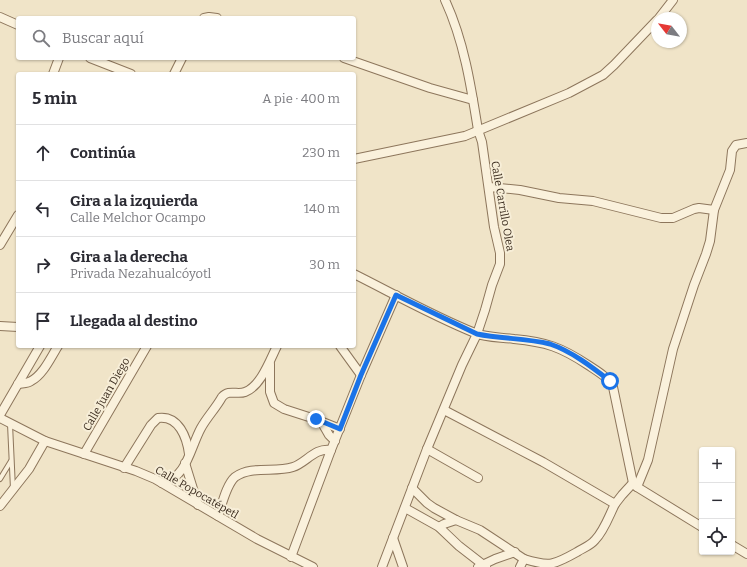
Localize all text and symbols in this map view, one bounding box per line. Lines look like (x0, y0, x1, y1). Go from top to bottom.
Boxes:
north arrow (651, 12, 687, 48)
search box (16, 16, 356, 60)
icon: search (30, 27, 52, 49)
text: Buscar aquí (62, 29, 144, 47)
text: 5 min (32, 88, 77, 109)
text: A pie · 400 m (262, 91, 340, 106)
icon: ahead (32, 142, 54, 164)
text: Continúa (70, 144, 136, 162)
text: 230 m (302, 145, 340, 160)
street label: Calle Carrillo Olea (488, 160, 517, 252)
text: Gira a la izquierda (70, 192, 198, 210)
icon: left (32, 198, 54, 220)
text: 140 m (304, 201, 340, 216)
text: Calle Melchor Ocampo (70, 210, 206, 225)
text: Gira a la derecha (70, 248, 188, 266)
icon: right (32, 254, 54, 276)
text: 30 m (309, 257, 340, 272)
text: Privada Nezahualcóyotl (70, 266, 211, 281)
icon: arrive (32, 310, 54, 332)
text: Llegada al destino (70, 312, 198, 330)
street label: Calle Juan Diego (80, 355, 133, 433)
route start (601, 372, 619, 390)
route end (307, 410, 325, 428)
map controls (699, 447, 735, 555)
button: + (699, 447, 735, 483)
street label: Calle Popocatépetl (153, 463, 241, 522)
button: − (699, 483, 735, 519)
button: locate (699, 519, 735, 555)

